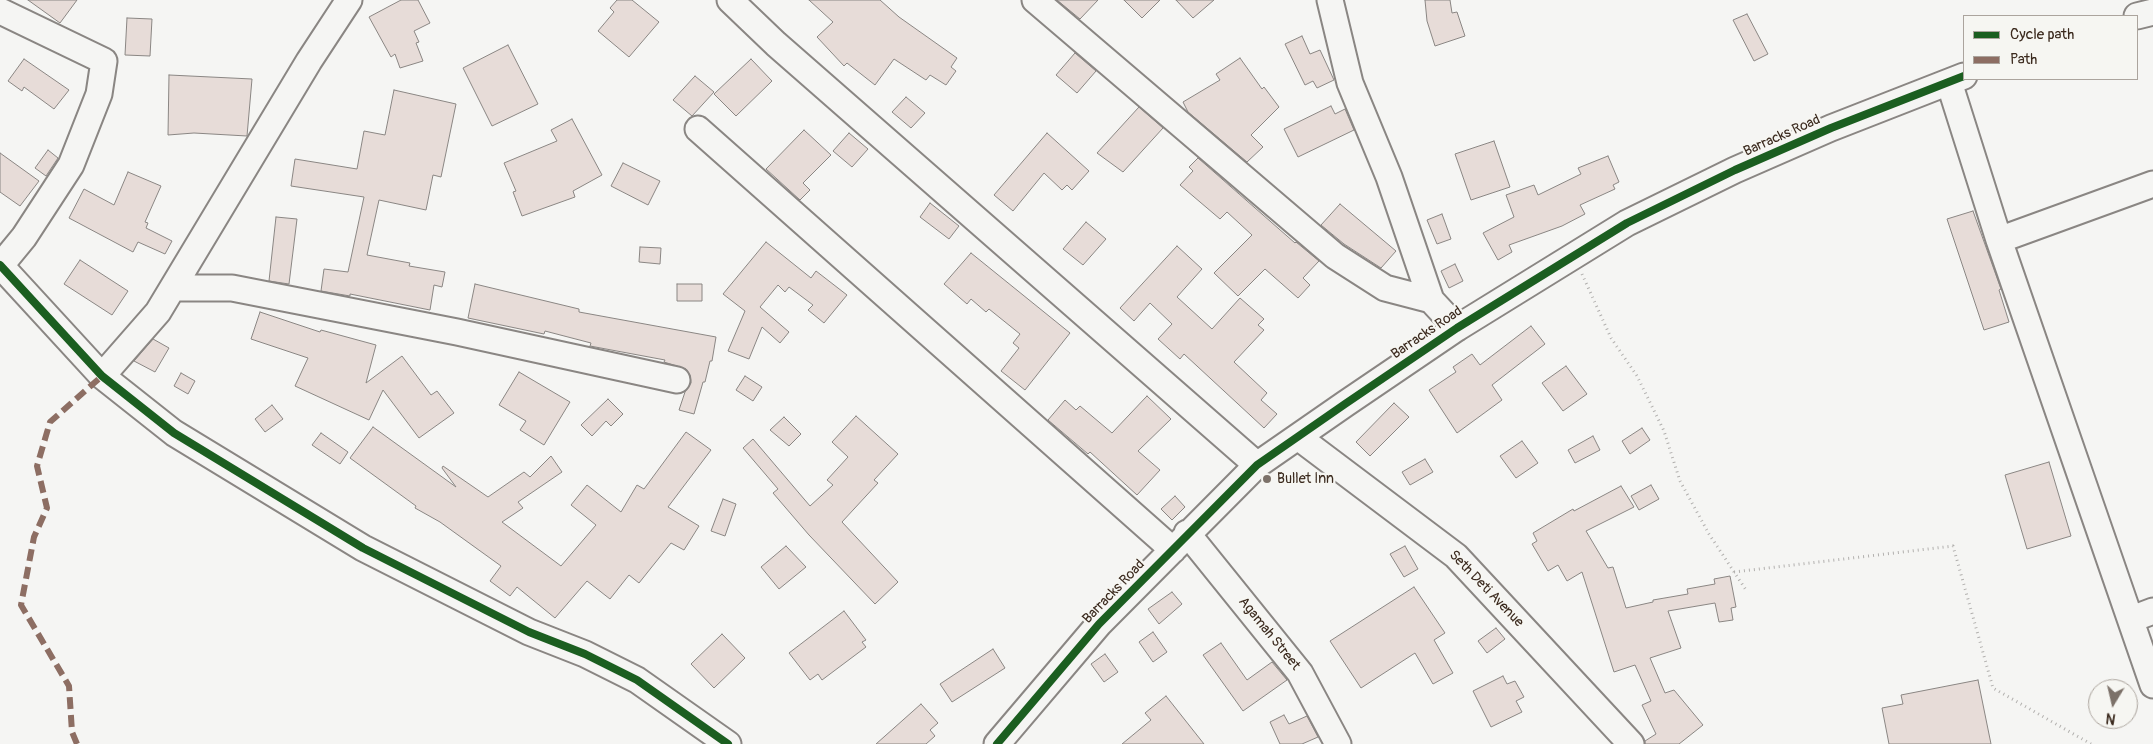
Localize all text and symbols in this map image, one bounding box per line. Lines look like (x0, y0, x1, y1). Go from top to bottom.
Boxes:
legend (1963, 15, 2138, 80)
text: Cycle path (2010, 25, 2074, 44)
text: Path (2010, 50, 2037, 69)
street label: Barracks Road (1741, 112, 1823, 160)
street label: Barracks Road (1388, 303, 1466, 363)
place label: Bullet Inn (1277, 471, 1334, 487)
marker: Bullet Inn (1261, 473, 1273, 485)
street label: Seth Deti Avenue (1445, 547, 1527, 631)
street label: Barracks Road (1079, 557, 1149, 627)
street label: Agamah Street (1234, 594, 1304, 674)
north arrow (2088, 679, 2138, 729)
text: N (2105, 709, 2117, 727)

